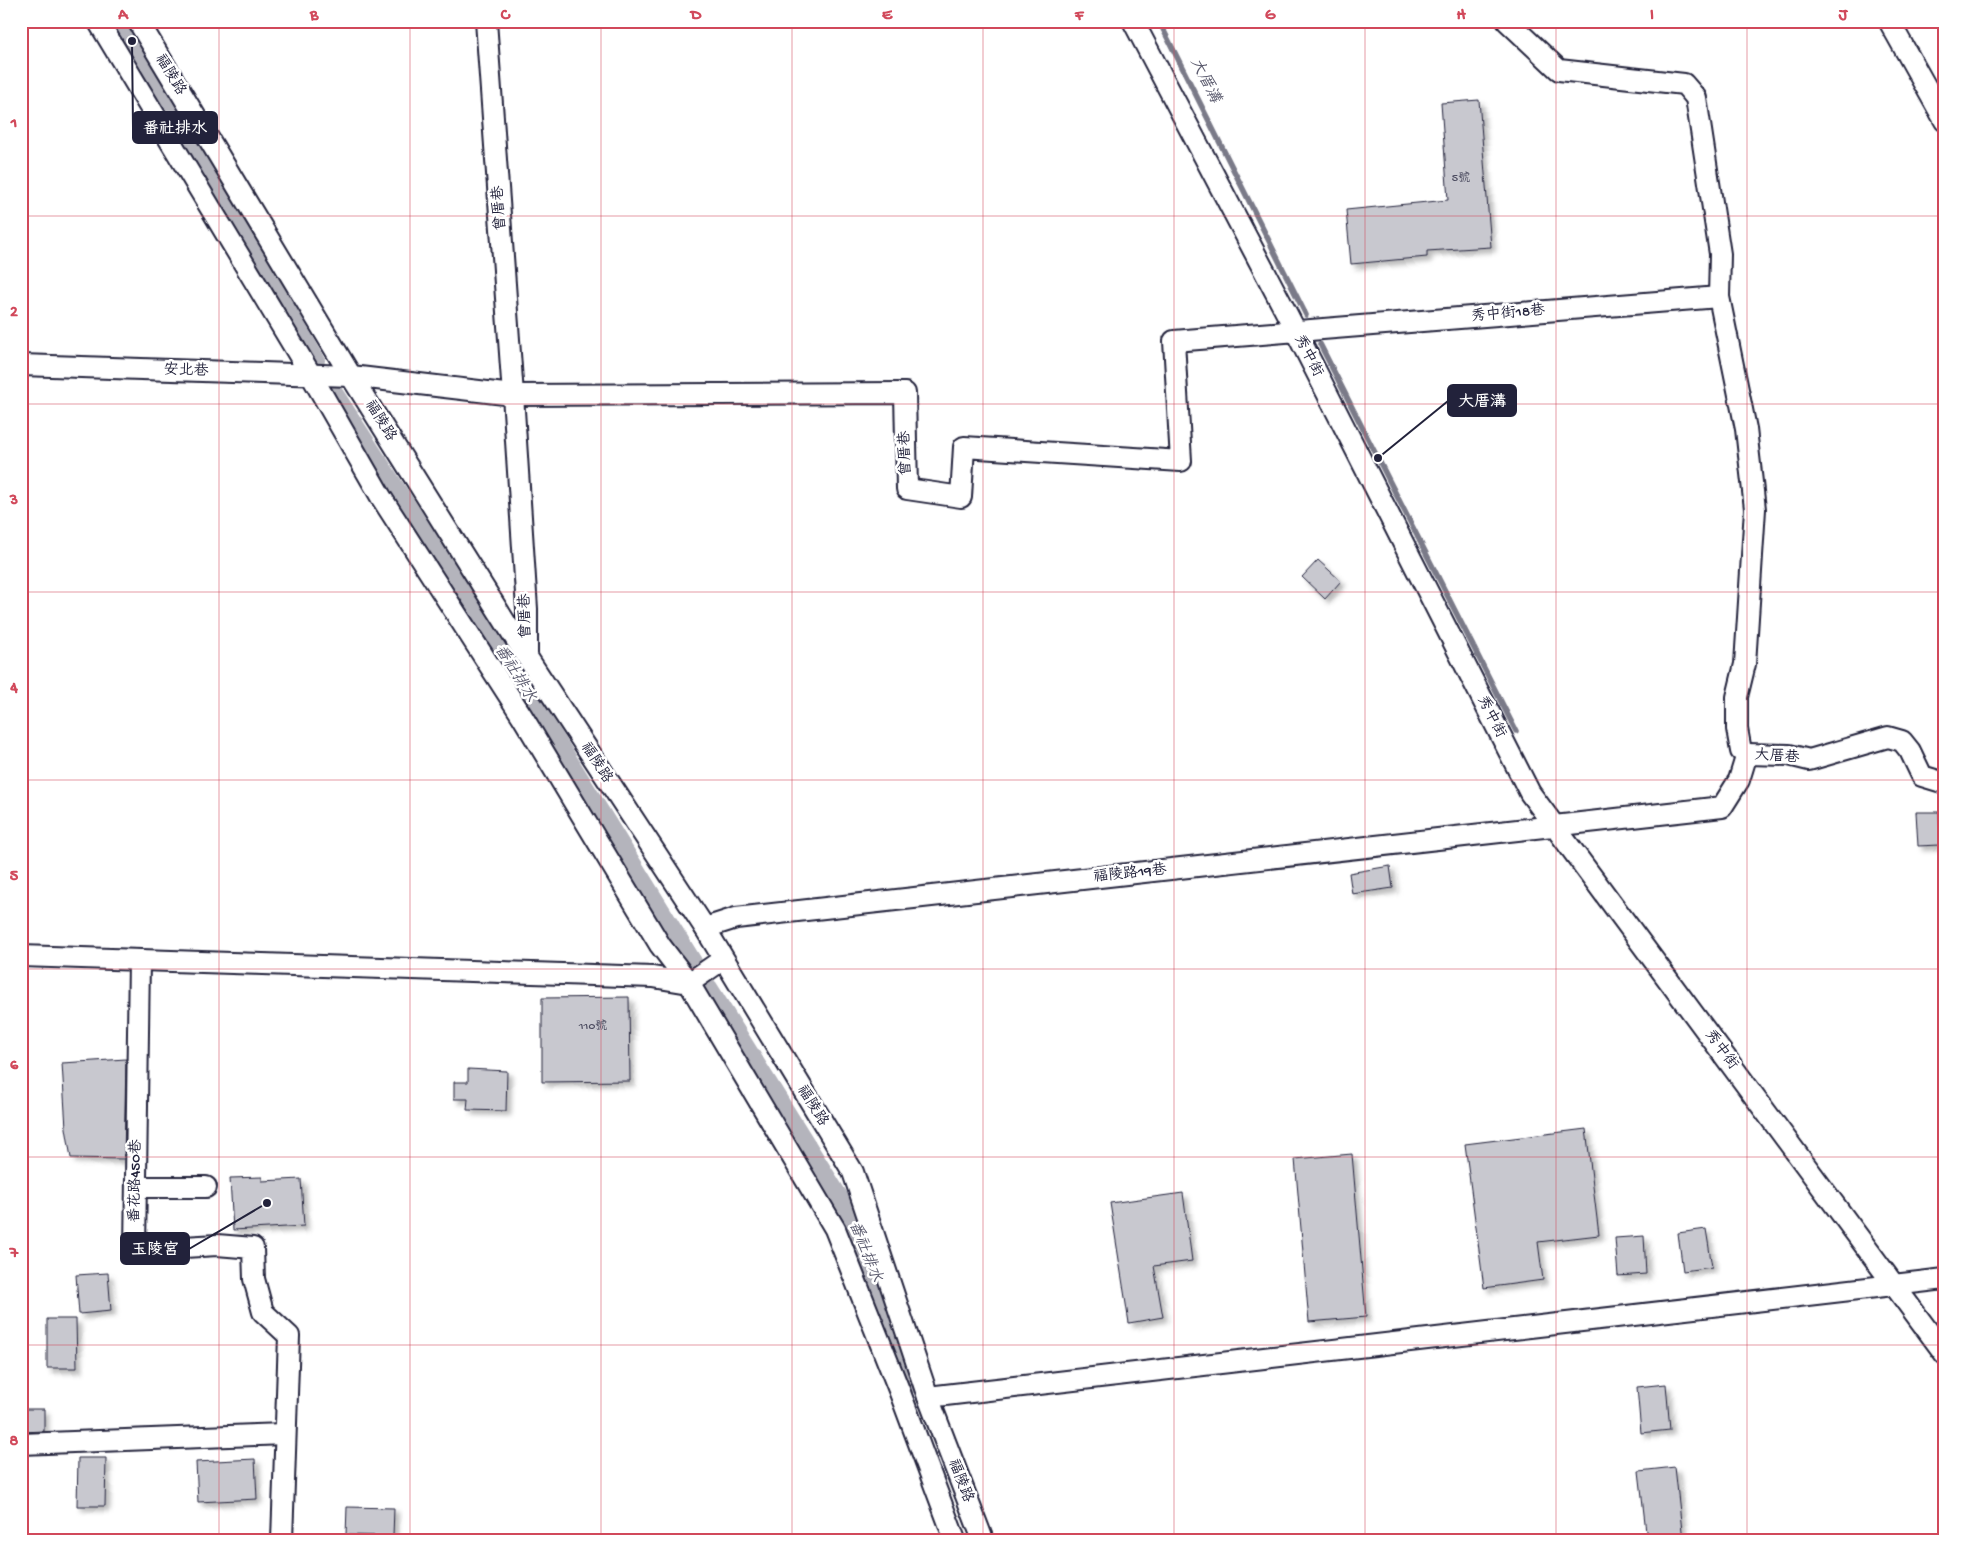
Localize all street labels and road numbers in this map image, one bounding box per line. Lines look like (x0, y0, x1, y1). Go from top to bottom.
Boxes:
street label: 福陵路 (151, 51, 189, 99)
street label: 曾厝巷 (488, 185, 511, 231)
street label: 秀中街18巷 (1470, 302, 1546, 326)
street label: 秀中街 (1290, 332, 1326, 380)
street label: 安北巷 (163, 361, 209, 381)
street label: 福陵路 (360, 397, 400, 445)
street label: 曾厝巷 (895, 430, 916, 476)
street label: 曾厝巷 (516, 593, 535, 639)
street label: 秀中街 (1473, 693, 1509, 741)
street label: 福陵路 (576, 739, 616, 787)
street label: 大厝巷 (1754, 746, 1800, 768)
street label: 福陵路19巷 (1092, 861, 1168, 887)
street label: 秀中街 (1700, 1027, 1742, 1073)
street label: 福陵路 (792, 1082, 832, 1130)
street label: 番花路450巷 (126, 1139, 146, 1223)
street label: 福陵路 (944, 1457, 976, 1505)

